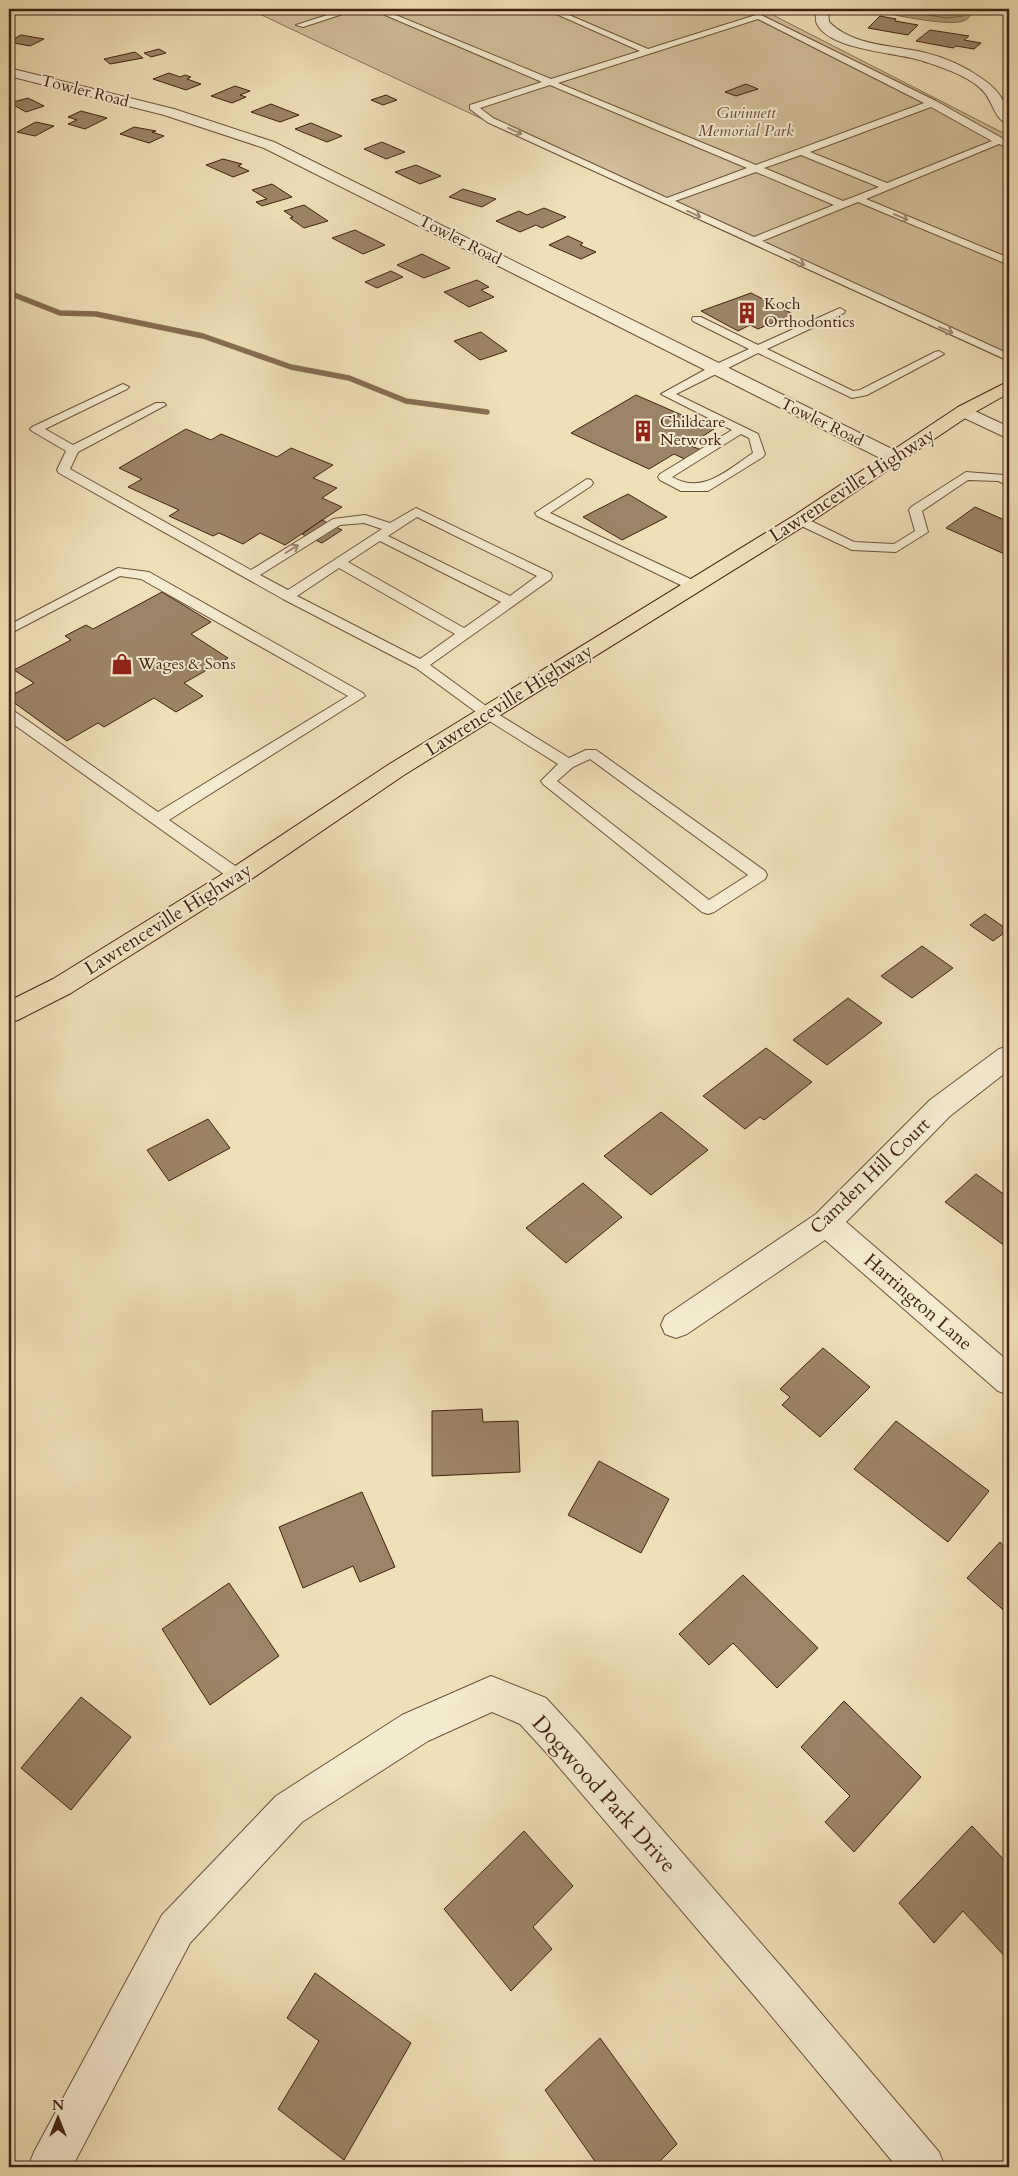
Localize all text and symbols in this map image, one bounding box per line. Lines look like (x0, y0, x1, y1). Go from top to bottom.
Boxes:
street label: Towler Road (39, 69, 132, 113)
park label: Gwinnett Memorial Park (698, 102, 794, 142)
one-way arrow (507, 127, 522, 137)
one-way arrow (686, 209, 701, 219)
street label: Towler Road (415, 210, 505, 270)
one-way arrow (893, 213, 909, 222)
one-way arrow (790, 257, 805, 267)
place label: Koch Orthodontics (764, 293, 855, 333)
building icon: Koch Orthodontics (734, 300, 760, 326)
one-way arrow (938, 325, 953, 335)
street label: Towler Road (777, 392, 868, 452)
place label: Childcare Network (660, 411, 725, 451)
building icon: Childcare Network (630, 418, 656, 444)
street label: Lawrenceville Highway (764, 422, 940, 548)
one-way arrow (284, 543, 298, 553)
street label: Lawrenceville Highway (420, 638, 598, 762)
shop icon: Wages & Sons (109, 651, 135, 677)
place label: Wages & Sons (137, 653, 236, 675)
street label: Lawrenceville Highway (79, 857, 257, 981)
street label: Camden Hill Court (804, 1112, 936, 1240)
street label: Harrington Lane (858, 1248, 978, 1356)
street label: Dogwood Park Drive (525, 1709, 683, 1879)
north arrow (32, 2094, 82, 2144)
text: N (52, 2096, 64, 2115)

